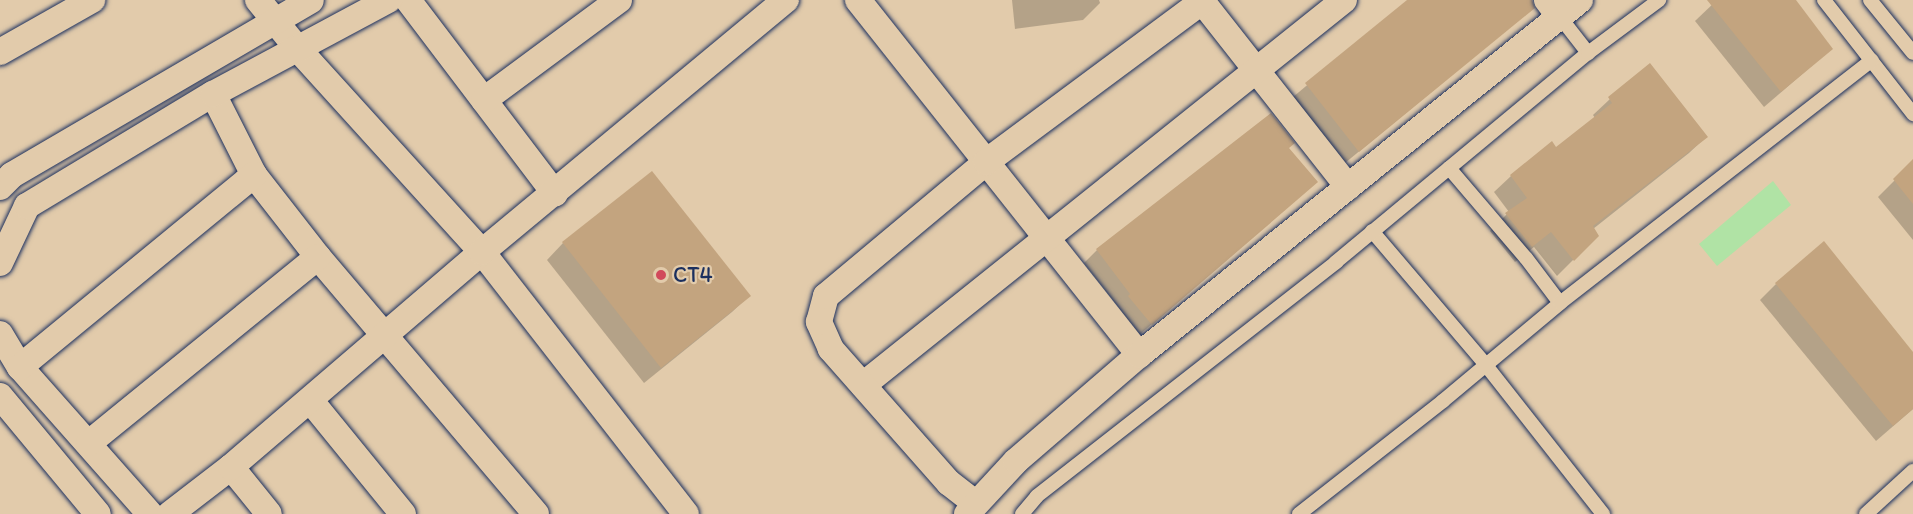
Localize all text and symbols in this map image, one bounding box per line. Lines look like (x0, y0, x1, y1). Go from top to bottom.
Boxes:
place label: CT4 (673, 262, 713, 288)
marker: CT4 (654, 268, 668, 282)

